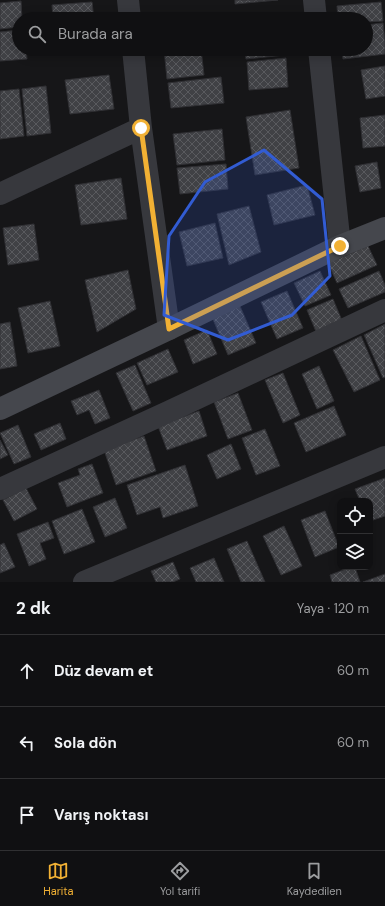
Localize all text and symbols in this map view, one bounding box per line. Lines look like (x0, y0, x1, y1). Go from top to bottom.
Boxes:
search box (12, 12, 373, 56)
icon: search (26, 23, 48, 45)
text: Burada ara (58, 24, 133, 44)
route start (132, 119, 150, 137)
route end (331, 237, 349, 255)
map controls (337, 498, 373, 570)
button: locate (337, 498, 373, 534)
button: layers (337, 534, 373, 570)
text: 2 dk (16, 597, 51, 619)
text: Yaya · 120 m (297, 600, 369, 617)
icon: ahead (16, 660, 38, 682)
text: Düz devam et (54, 661, 153, 681)
text: 60 m (337, 662, 369, 679)
icon: left (16, 732, 38, 754)
text: Sola dön (54, 733, 117, 753)
text: 60 m (337, 734, 369, 751)
icon: arrive (16, 804, 38, 826)
text: Varış noktası (54, 805, 148, 825)
tab: Harita (43, 860, 74, 898)
tab: Yol tarifi (160, 860, 200, 898)
tab: Kaydedilen (287, 860, 342, 898)

